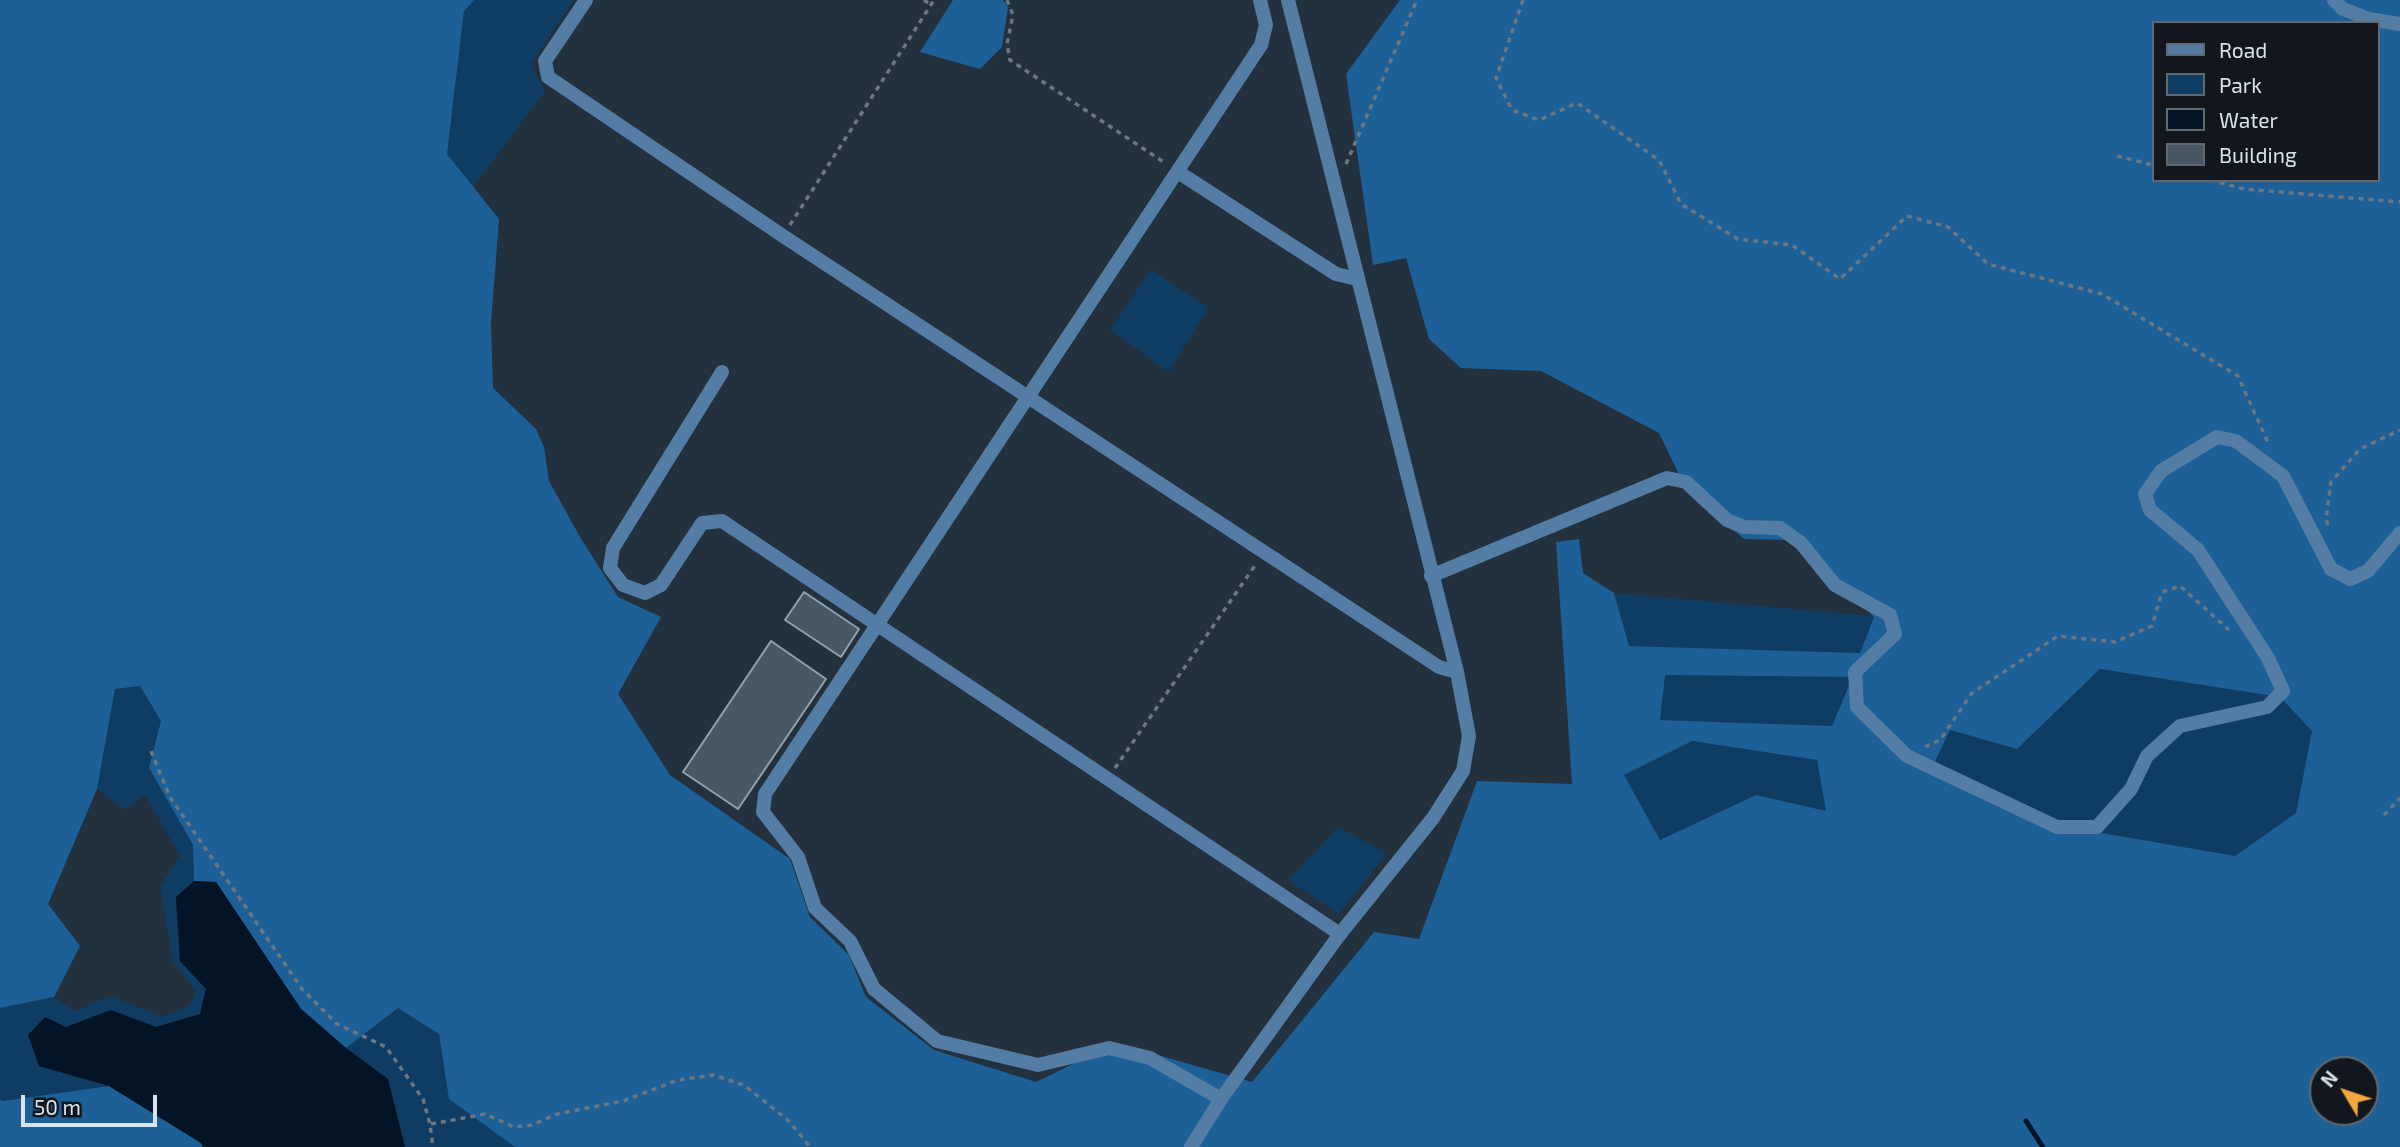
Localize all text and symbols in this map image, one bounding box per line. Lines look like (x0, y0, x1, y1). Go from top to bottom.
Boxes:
legend (2152, 21, 2379, 182)
text: Road (2219, 37, 2267, 62)
text: Park (2219, 72, 2262, 97)
text: Water (2219, 107, 2278, 132)
text: Building (2219, 142, 2297, 167)
north arrow (2309, 1056, 2379, 1126)
text: N (2316, 1066, 2342, 1091)
scale bar (24, 1080, 161, 1124)
text: 50 m (34, 1094, 81, 1119)

